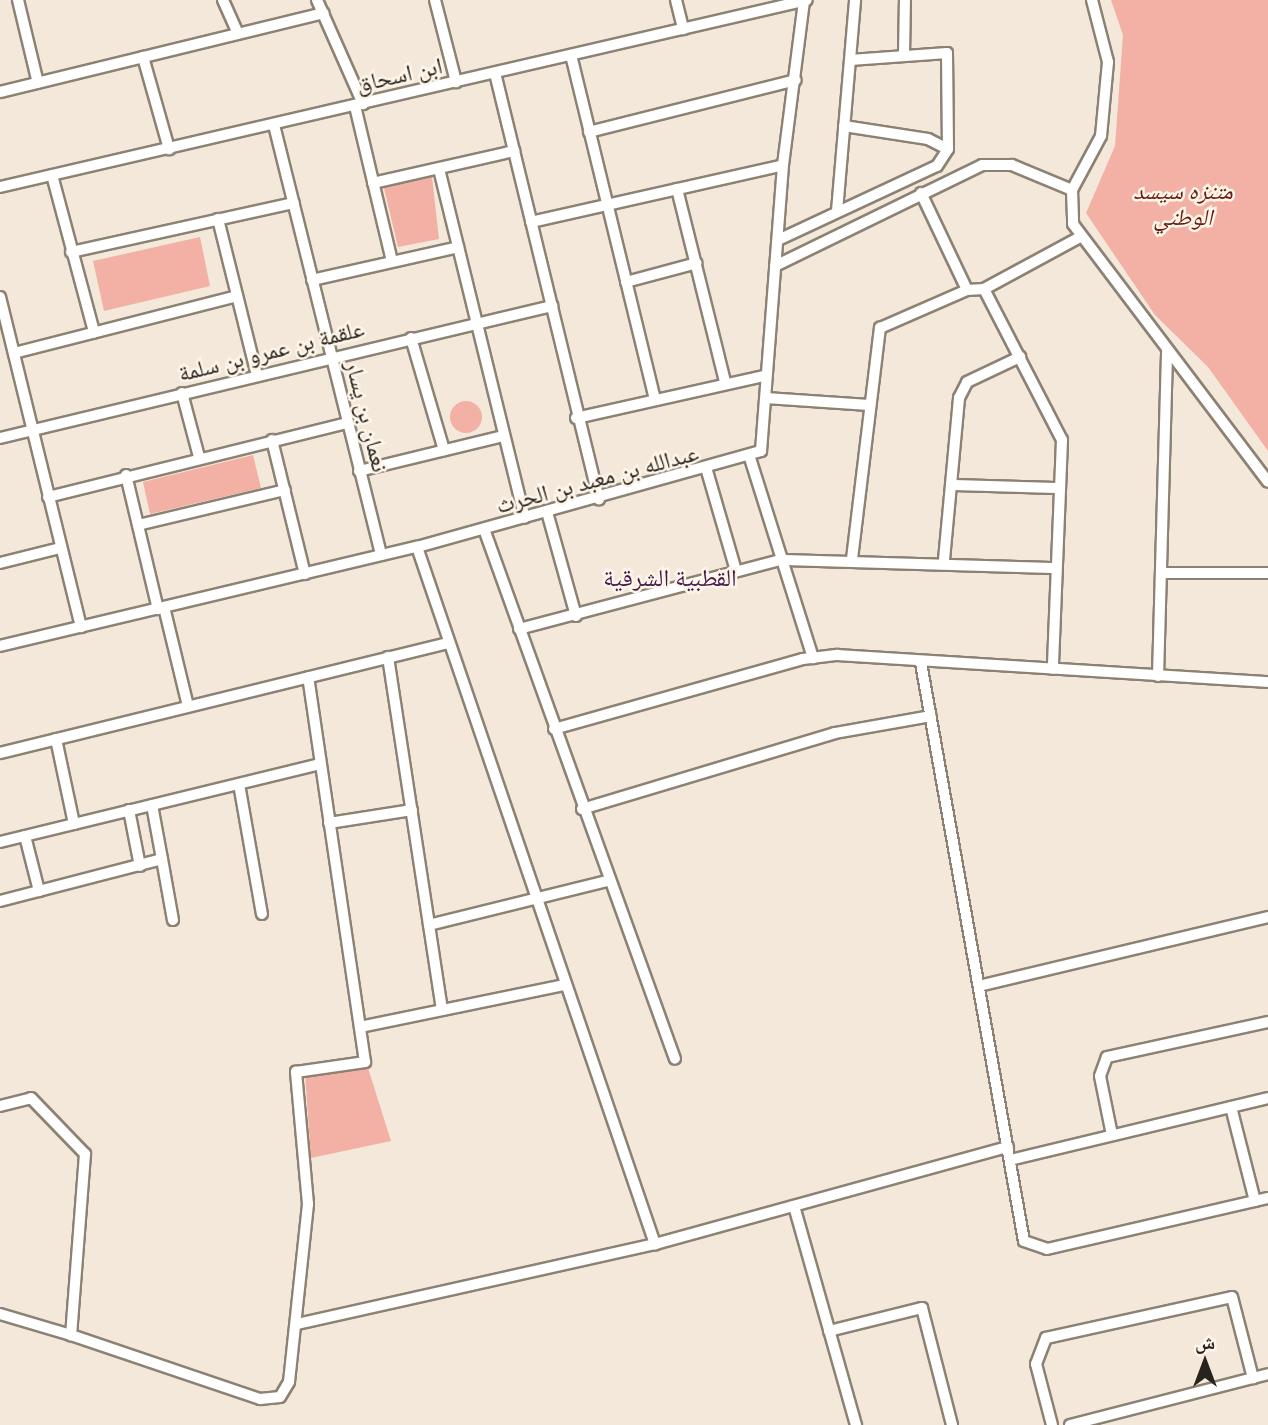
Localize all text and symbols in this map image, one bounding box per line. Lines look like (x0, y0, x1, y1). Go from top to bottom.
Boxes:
street label: ابن اسحاق (353, 51, 445, 97)
park label: متنزه سيسد الوطني (1133, 176, 1233, 230)
street label: علقمة بن عمرو بن سلمة (175, 314, 367, 386)
street label: نعمان بن يسار (341, 357, 395, 475)
street label: عبدالله بن معبد بن الحرث (493, 438, 701, 518)
district label: القطبية الشرقية (603, 563, 737, 591)
north arrow (1170, 1327, 1240, 1397)
text: ش (1195, 1328, 1215, 1354)

